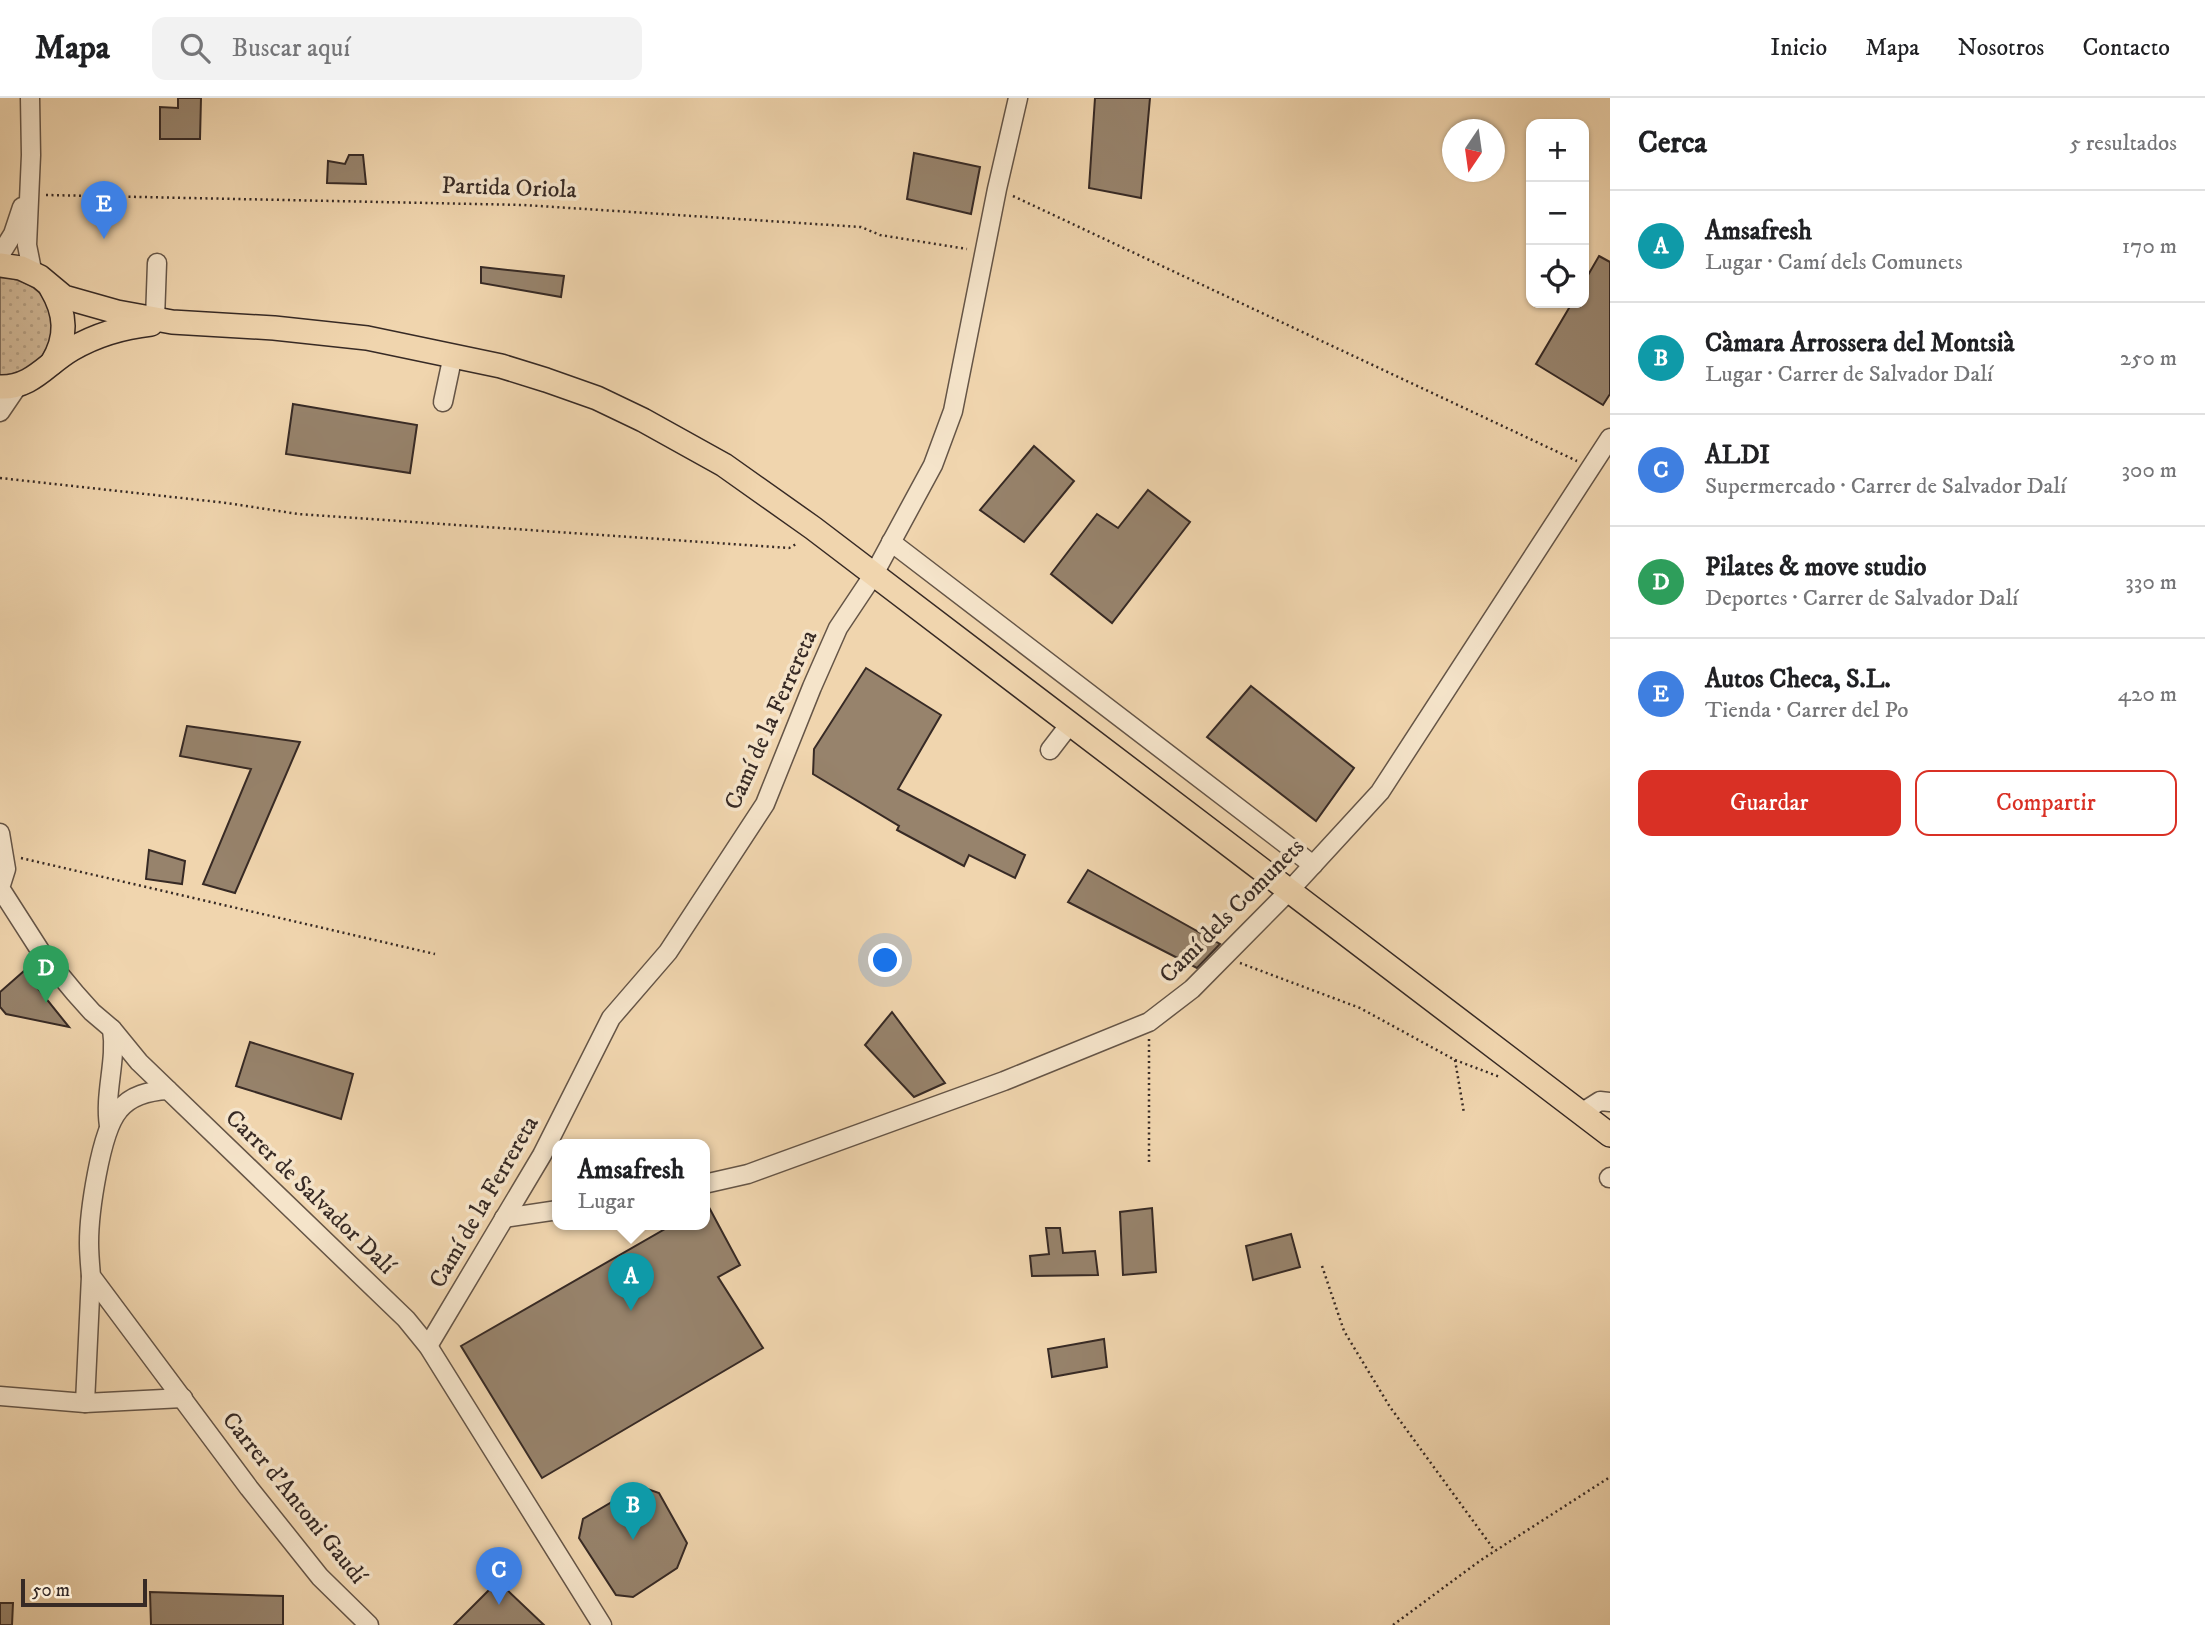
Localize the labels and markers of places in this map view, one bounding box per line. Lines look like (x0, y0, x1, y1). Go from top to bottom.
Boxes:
pin: E (81, 181, 127, 239)
pin: D (23, 945, 69, 1003)
pin: A (608, 1253, 654, 1311)
pin: B (610, 1482, 656, 1540)
pin: C (476, 1547, 522, 1605)

